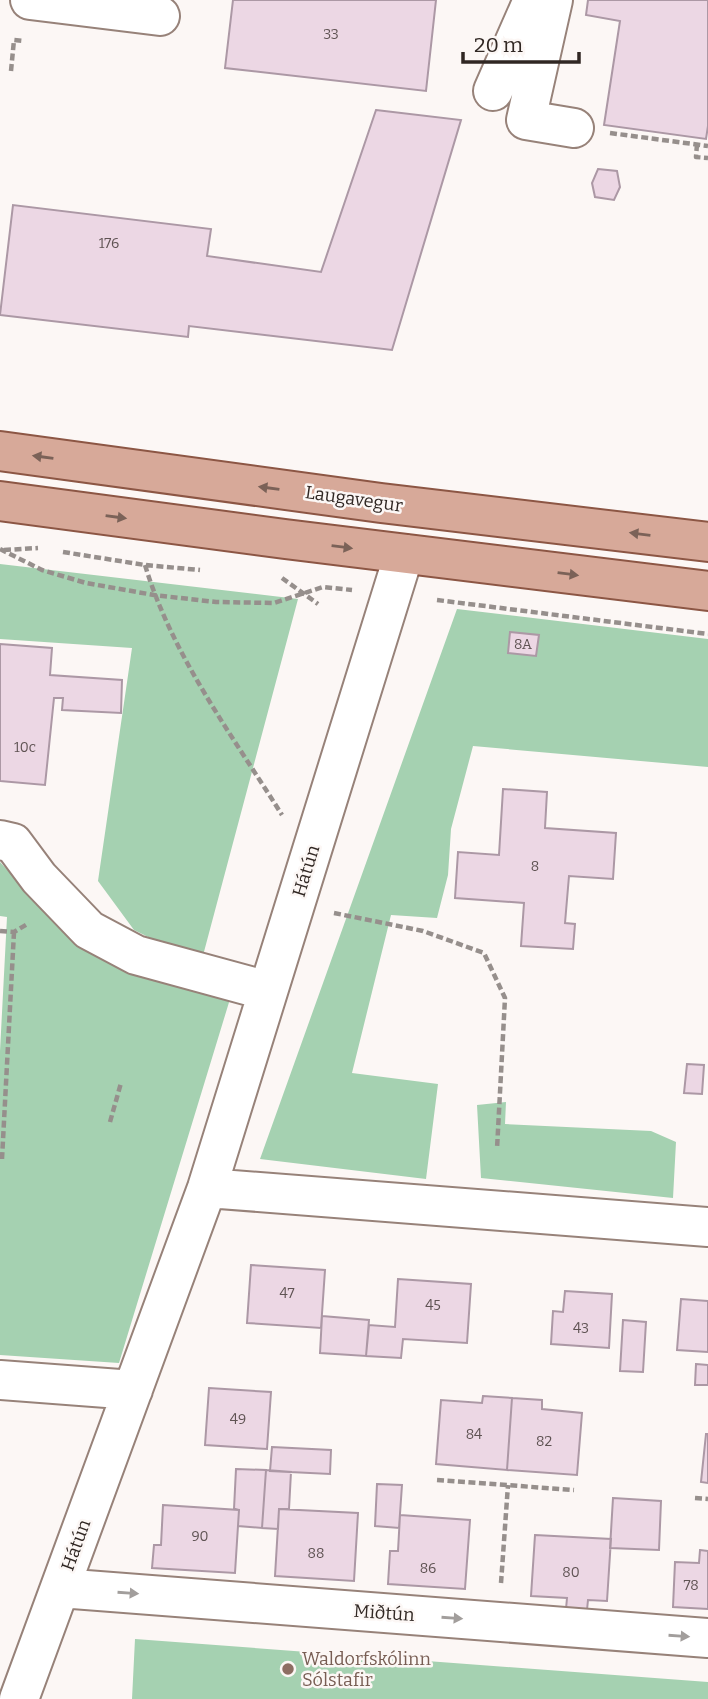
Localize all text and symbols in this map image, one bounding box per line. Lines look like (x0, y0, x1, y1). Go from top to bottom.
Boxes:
scale bar (463, 21, 578, 65)
house number: 33 (323, 26, 339, 43)
text: 20 m (474, 32, 523, 58)
house number: 176 (99, 235, 119, 252)
one-way arrow (32, 451, 54, 462)
street label: Laugavegur (304, 481, 404, 517)
one-way arrow (258, 482, 280, 493)
one-way arrow (105, 511, 127, 522)
one-way arrow (629, 529, 651, 540)
one-way arrow (331, 541, 353, 552)
one-way arrow (557, 569, 579, 580)
house number: 8A (514, 636, 532, 653)
house number: 10c (14, 739, 36, 756)
street label: Hátún (288, 842, 324, 900)
house number: 8 (531, 858, 539, 875)
house number: 47 (279, 1285, 295, 1302)
house number: 45 (425, 1297, 441, 1314)
house number: 43 (573, 1320, 589, 1337)
house number: 49 (230, 1411, 246, 1428)
house number: 84 (466, 1426, 482, 1443)
house number: 82 (536, 1433, 552, 1450)
street label: Hátún (57, 1516, 96, 1574)
house number: 90 (191, 1528, 209, 1545)
house number: 88 (308, 1545, 324, 1562)
house number: 86 (420, 1560, 436, 1577)
house number: 80 (562, 1564, 580, 1581)
house number: 78 (683, 1577, 699, 1594)
one-way arrow (117, 1588, 139, 1599)
street label: Miðtún (353, 1600, 416, 1626)
one-way arrow (442, 1613, 464, 1624)
one-way arrow (668, 1631, 690, 1642)
place label: Waldorfskólinn Sólstafir (302, 1648, 431, 1691)
marker: Waldorfskólinn Sólstafir (280, 1661, 296, 1677)

